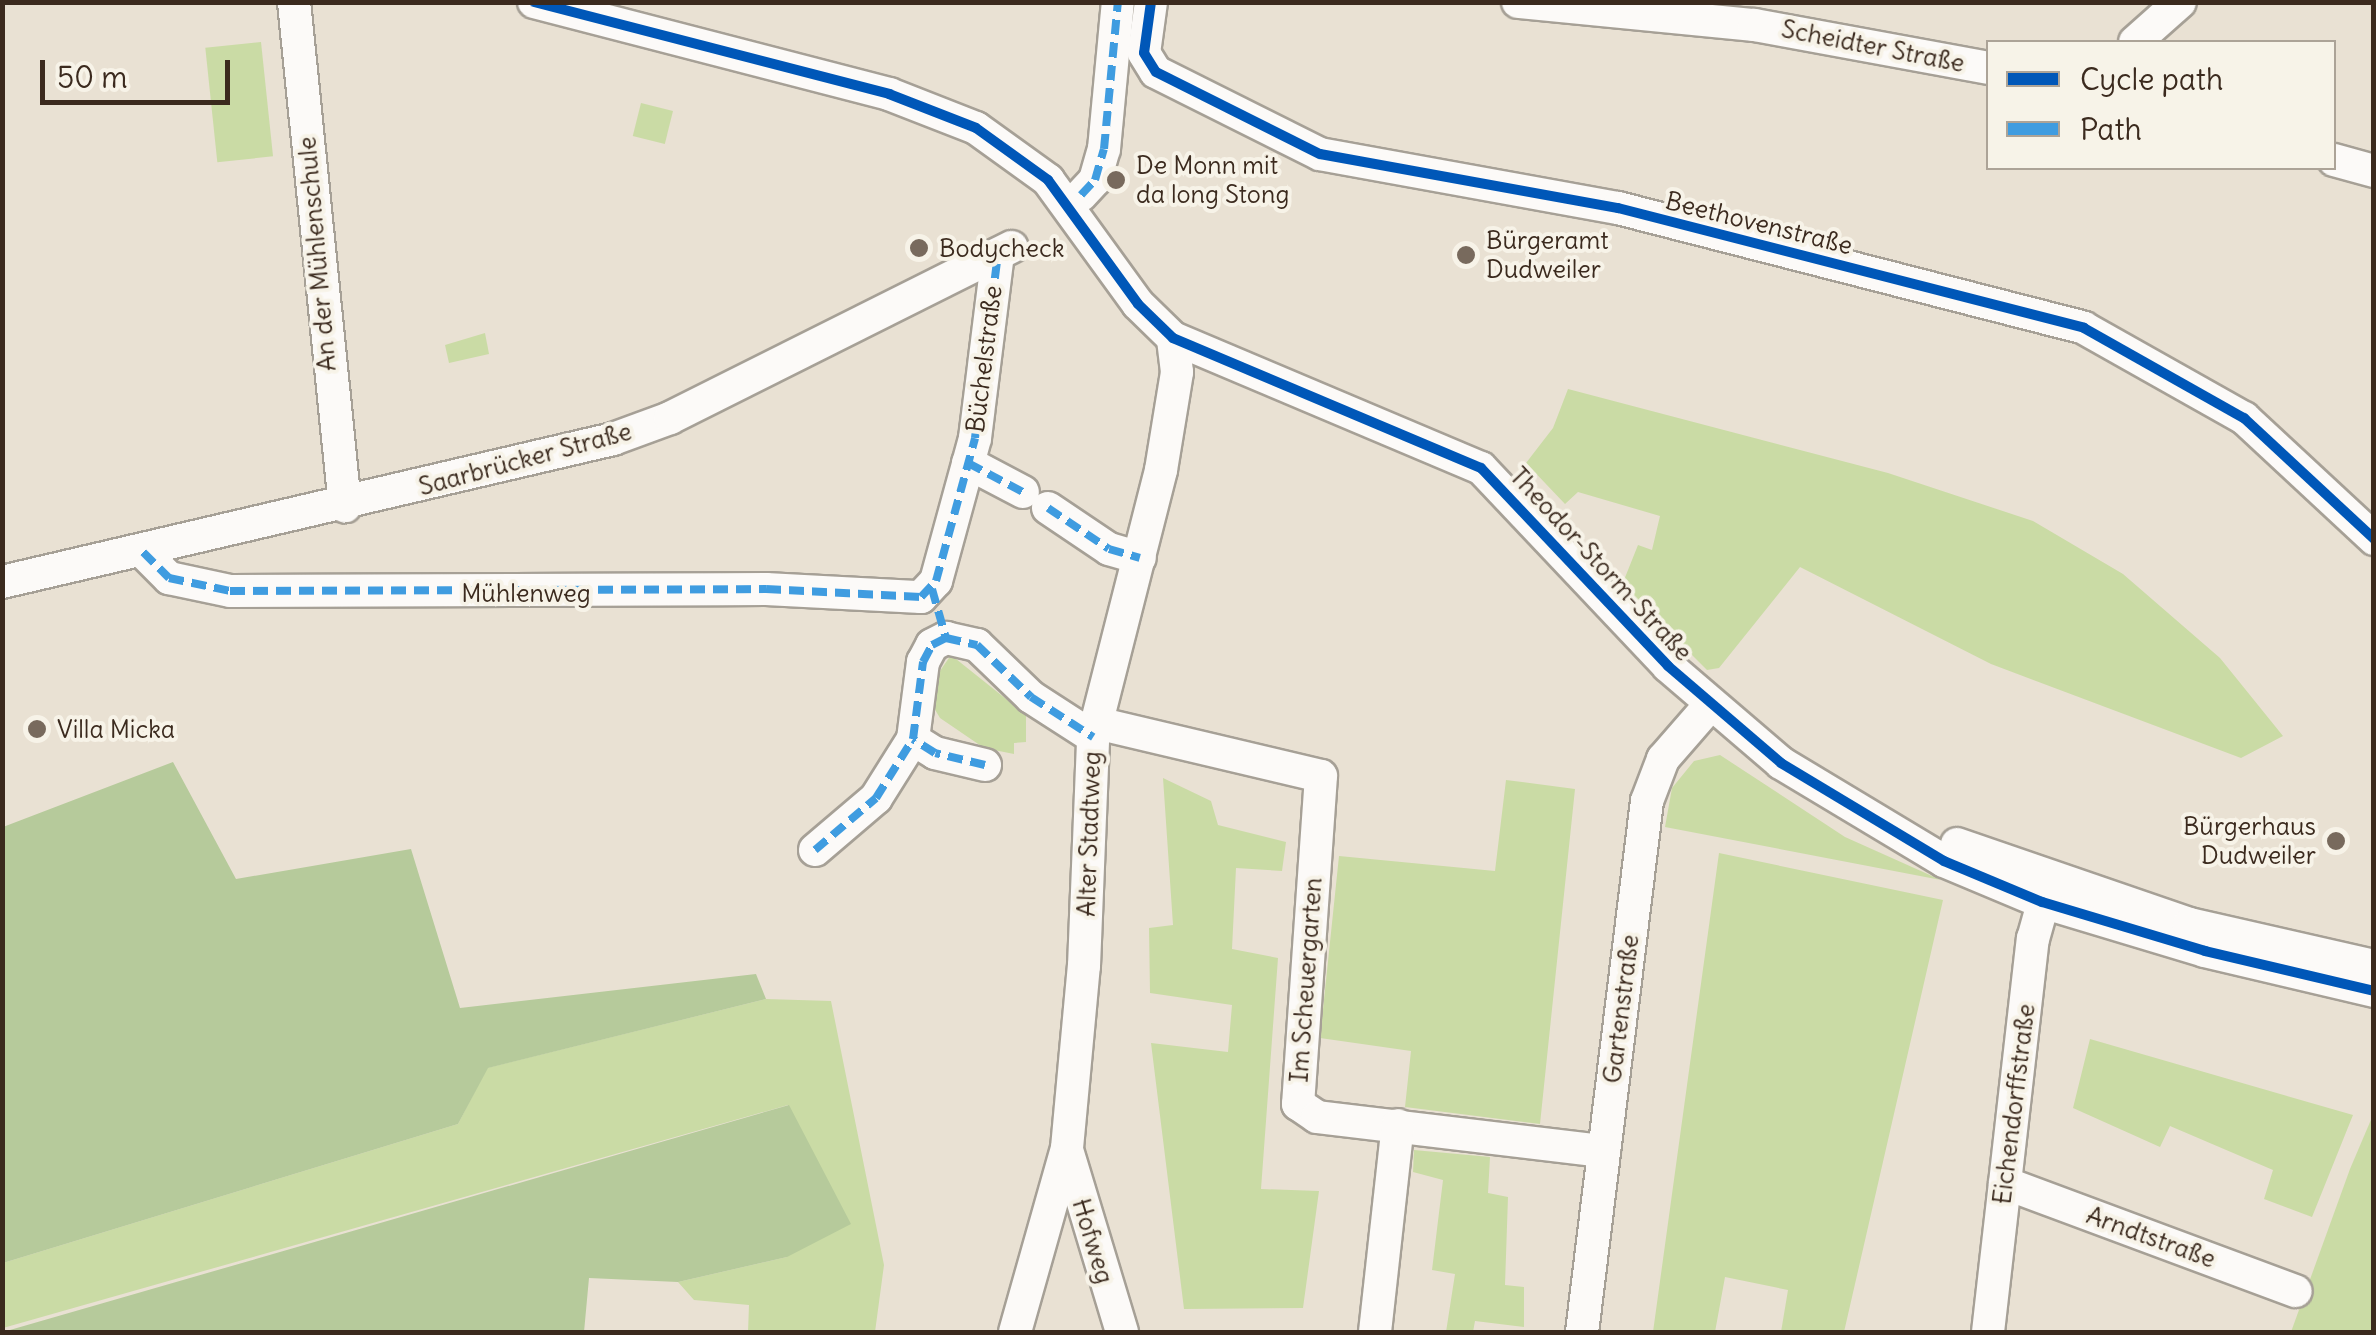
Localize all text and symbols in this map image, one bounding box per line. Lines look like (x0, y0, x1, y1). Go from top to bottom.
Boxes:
street label: Scheidter Straße (1779, 14, 1967, 78)
scale bar (45, 40, 235, 102)
legend (1986, 40, 2336, 170)
text: 50 m (57, 58, 127, 96)
text: Cycle path (2080, 60, 2223, 98)
text: Path (2080, 110, 2142, 148)
street label: An der Mühlenschule (292, 135, 342, 373)
place label: De Monn mit da long Stong (1136, 151, 1289, 210)
marker: De Monn mit da long Stong (1105, 169, 1127, 191)
street label: Beethovenstraße (1663, 185, 1855, 261)
place label: Bürgeramt Dudweiler (1486, 226, 1609, 285)
place label: Bodycheck (939, 233, 1064, 263)
marker: Bodycheck (908, 237, 930, 259)
marker: Bürgeramt Dudweiler (1455, 244, 1477, 266)
street label: Büchelstraße (960, 284, 1008, 434)
street label: Saarbrücker Straße (415, 416, 635, 502)
street label: Theodor-Storm-Straße (1504, 461, 1698, 667)
street label: Mühlenweg (461, 578, 591, 608)
place label: Villa Micka (57, 714, 175, 744)
marker: Villa Micka (26, 718, 48, 740)
street label: Alter Stadtweg (1071, 751, 1107, 917)
place label: Bürgerhaus Dudweiler (2183, 812, 2316, 871)
marker: Bürgerhaus Dudweiler (2325, 830, 2347, 852)
street label: Im Scheuergarten (1284, 876, 1328, 1084)
street label: Gartenstraße (1597, 933, 1645, 1085)
street label: Eichendorffstraße (1987, 1002, 2041, 1206)
street label: Hofweg (1066, 1195, 1120, 1287)
street label: Arndtstraße (2082, 1200, 2220, 1274)

